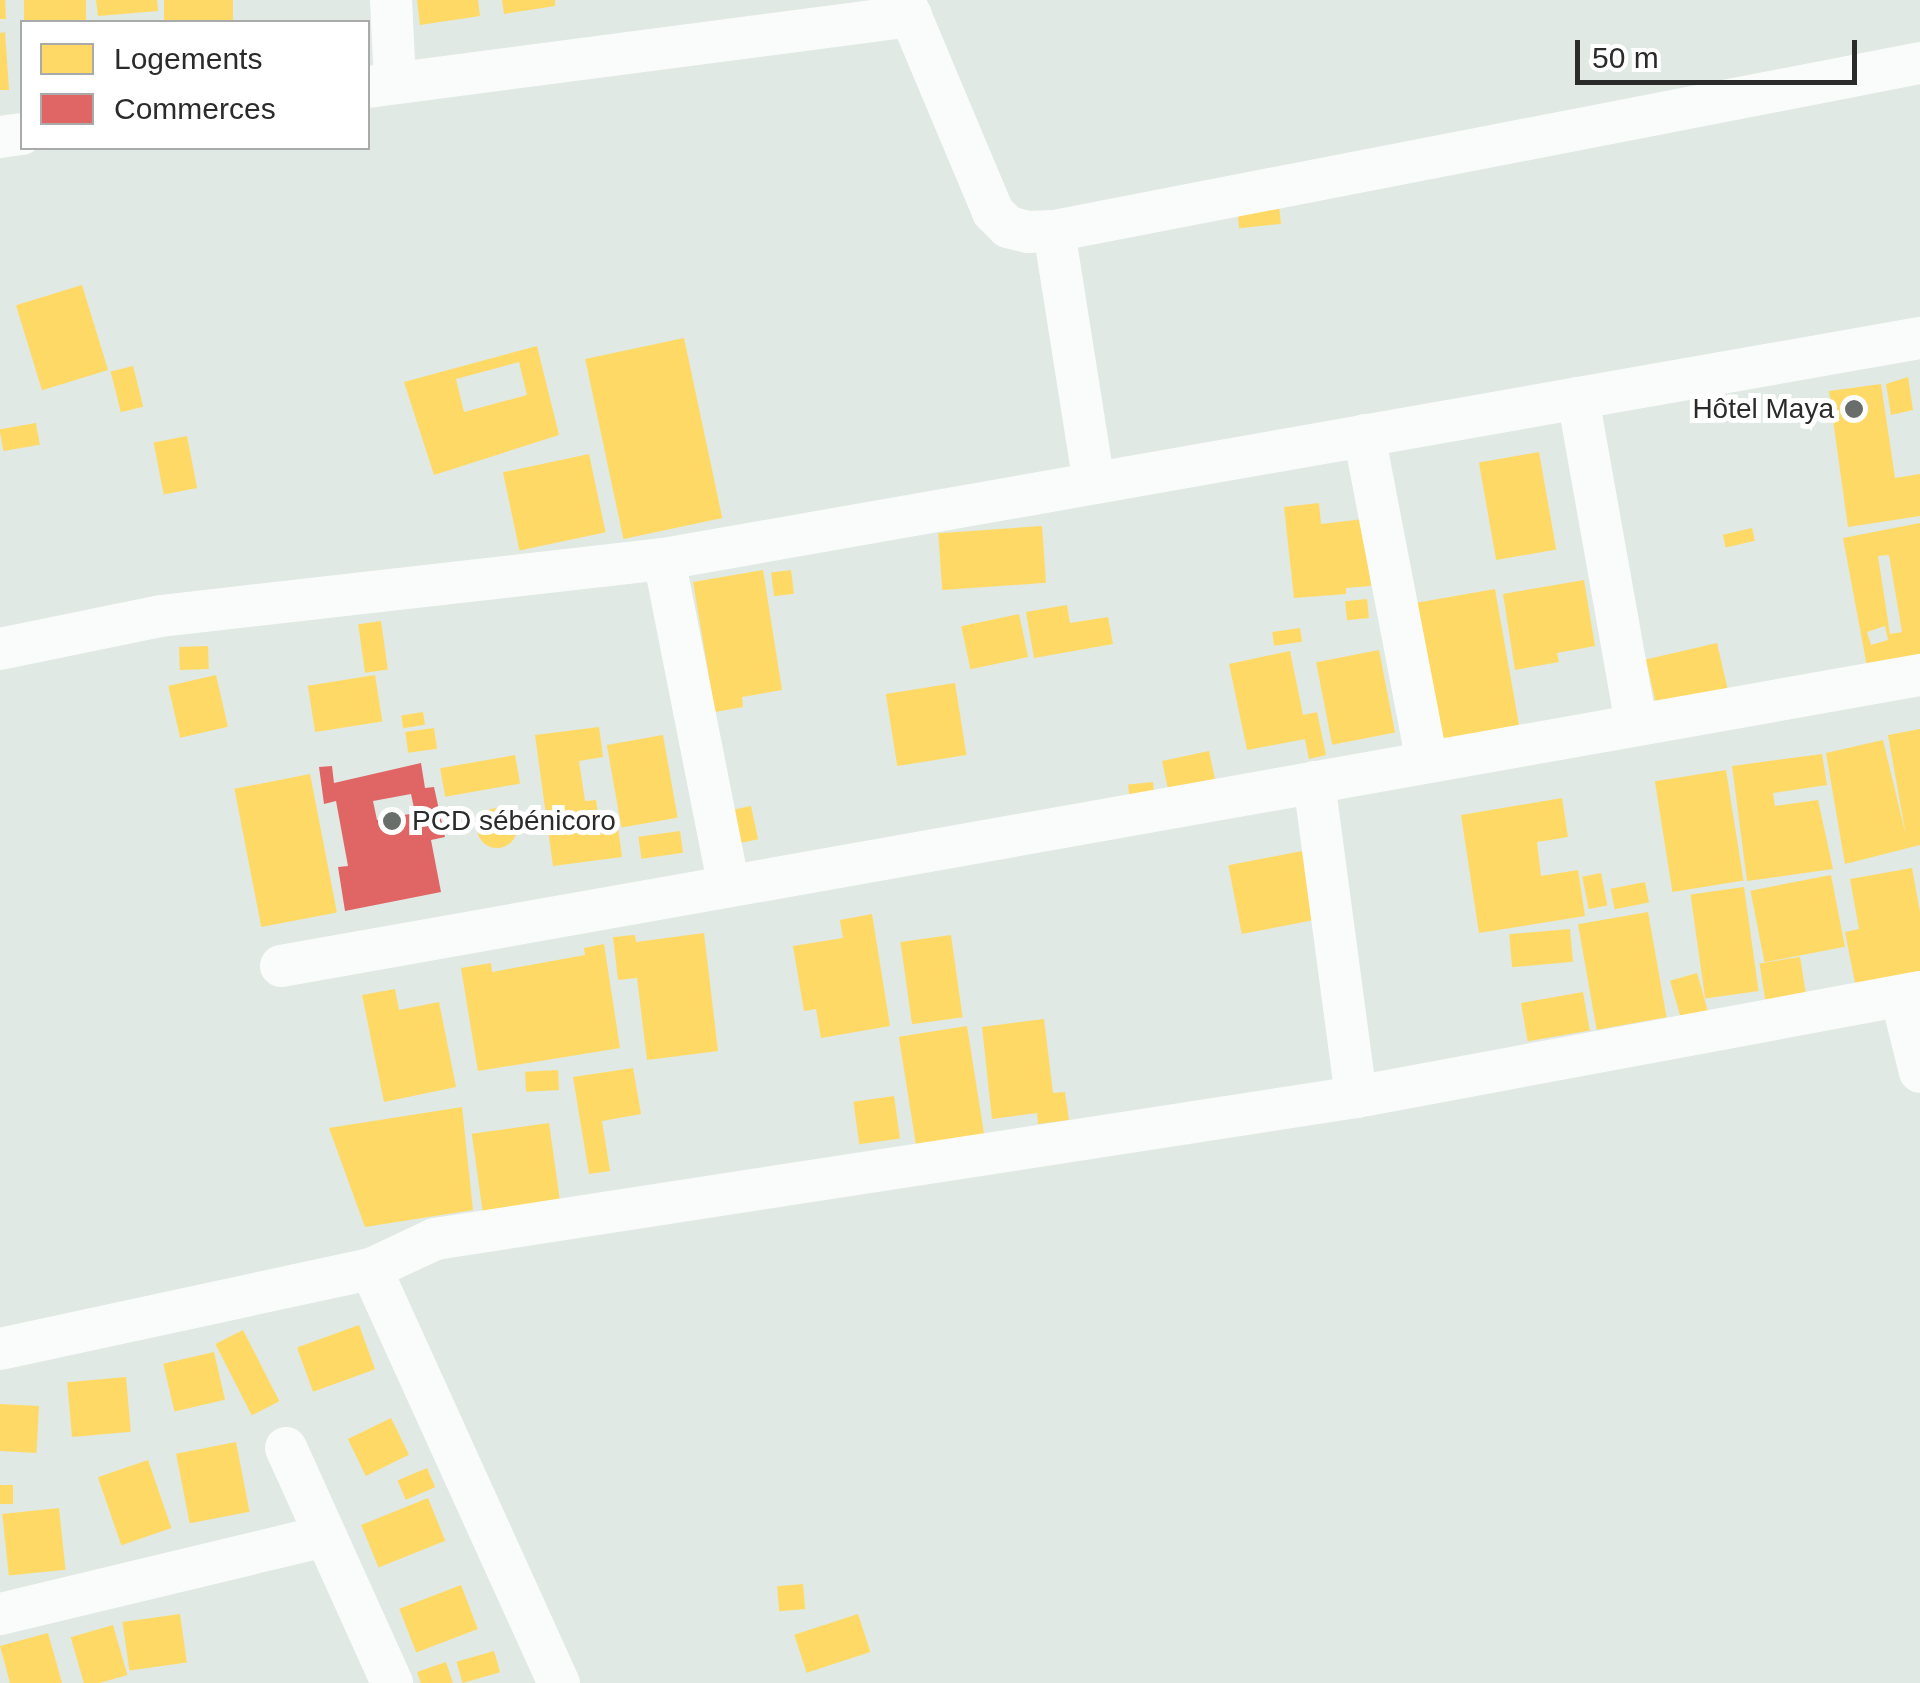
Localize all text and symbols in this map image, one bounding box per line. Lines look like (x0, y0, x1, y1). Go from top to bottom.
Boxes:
legend (20, 20, 370, 150)
scale bar (1580, 20, 1862, 82)
text: 50 m (1592, 41, 1659, 74)
text: Logements (114, 42, 262, 75)
text: Commerces (114, 92, 276, 125)
place label: Hôtel Maya (1692, 392, 1834, 426)
marker: Hôtel Maya (1843, 398, 1865, 420)
place label: PCD sébénicoro (412, 804, 616, 838)
marker: PCD sébénicoro (381, 810, 403, 832)

